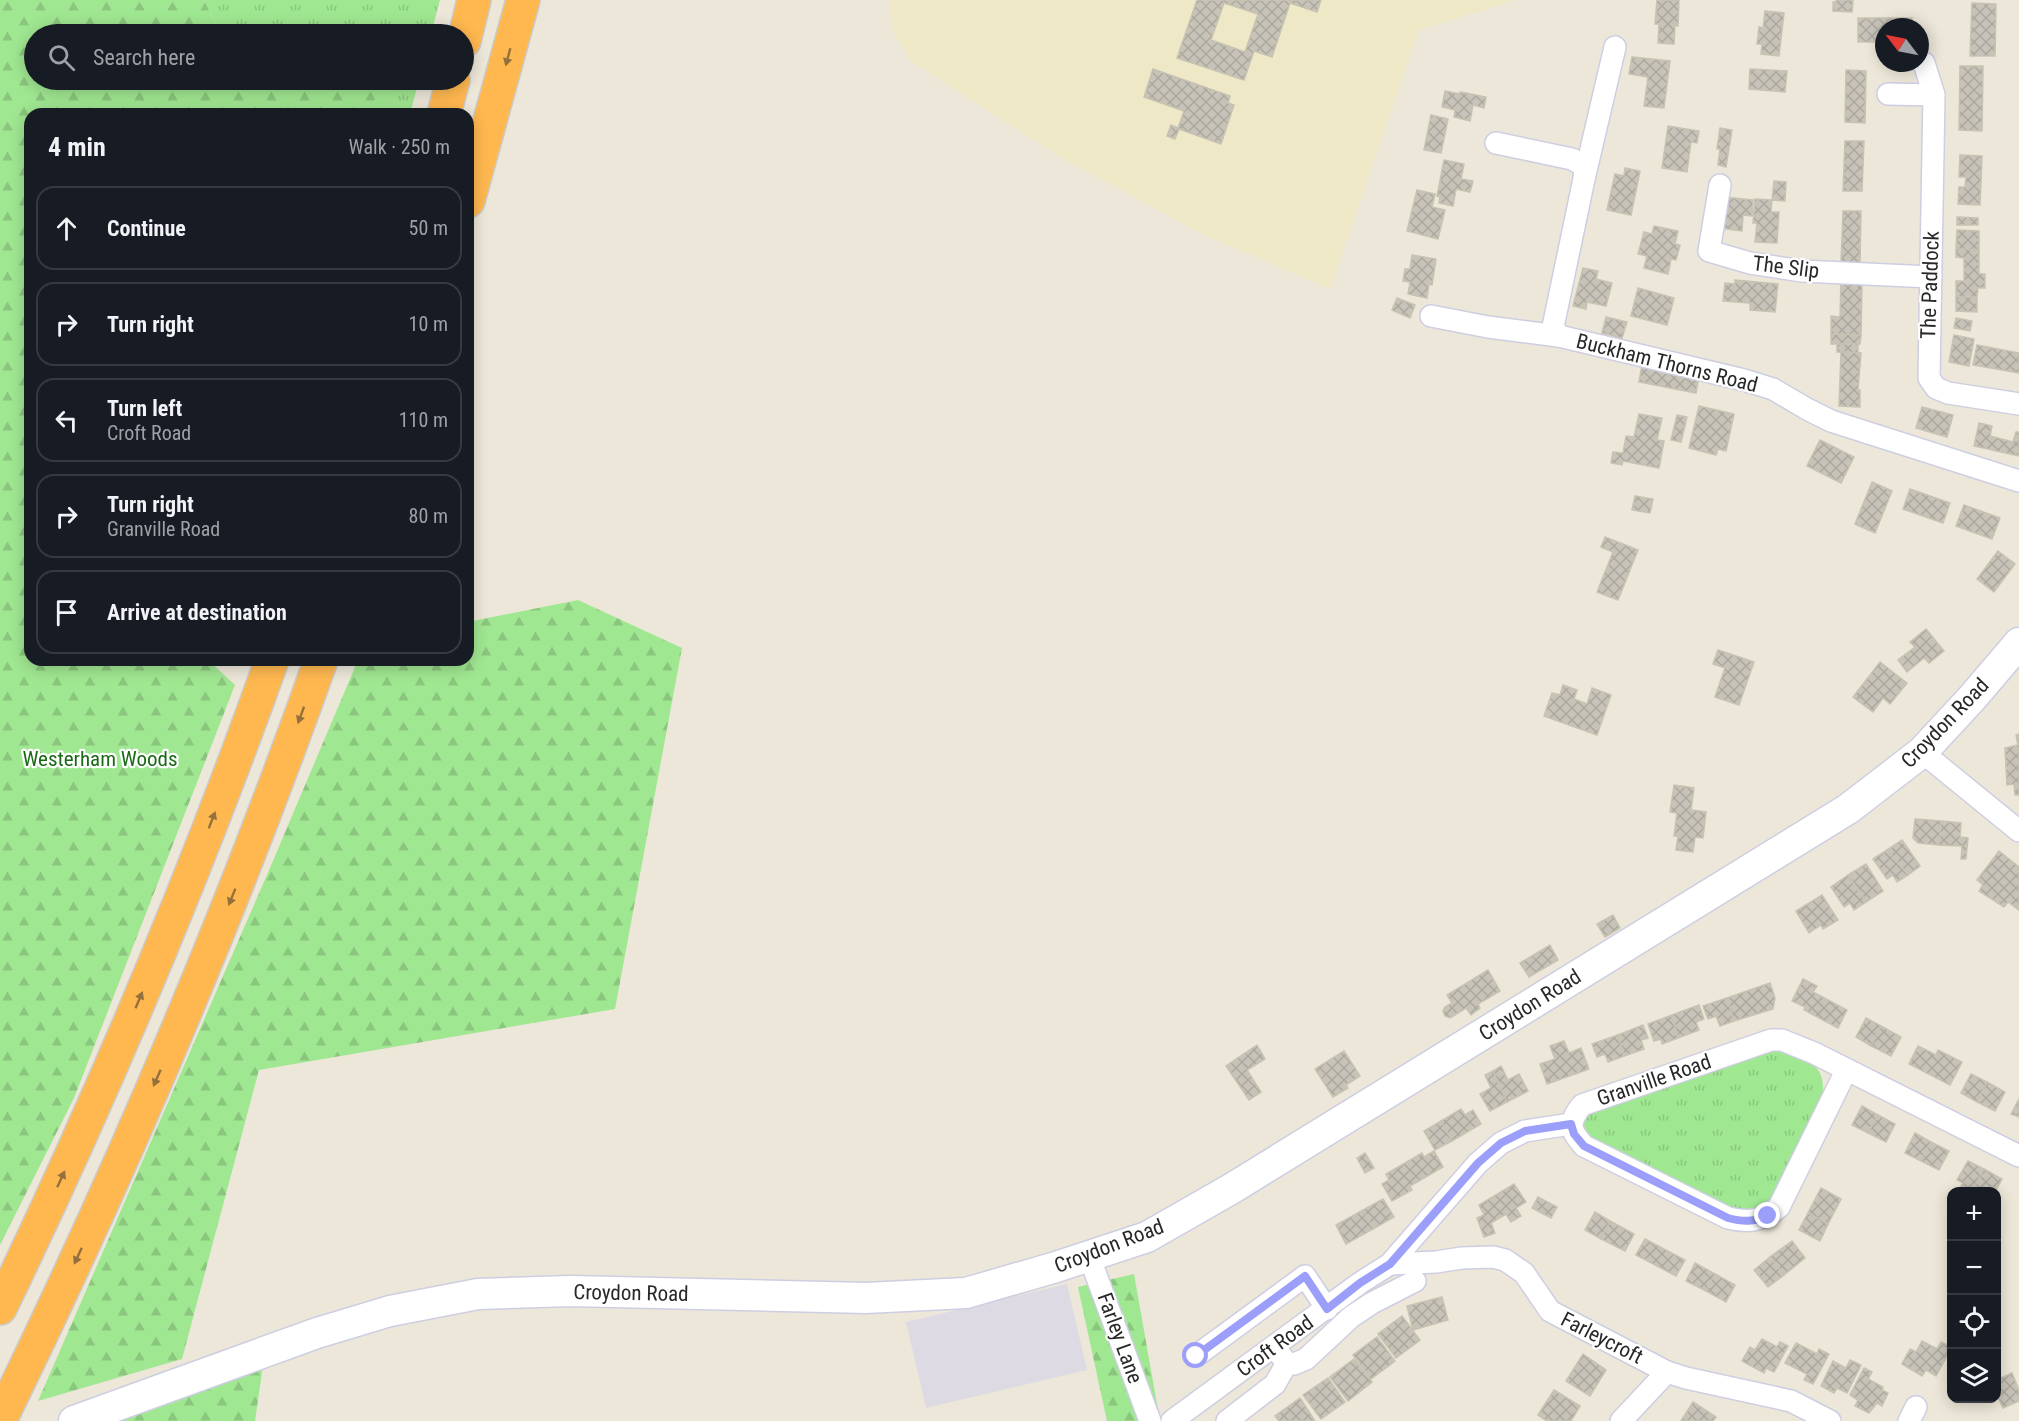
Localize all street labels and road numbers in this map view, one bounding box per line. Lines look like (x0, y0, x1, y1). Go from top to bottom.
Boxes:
street label: The Paddock (1916, 230, 1944, 339)
street label: The Slip (1751, 251, 1821, 283)
street label: Buckham Thorns Road (1574, 329, 1760, 397)
street label: Croydon Road (1896, 673, 1994, 773)
street label: Croydon Road (1475, 964, 1585, 1046)
street label: Granville Road (1594, 1049, 1714, 1111)
street label: Croydon Road (1051, 1214, 1167, 1278)
street label: Croydon Road (573, 1280, 689, 1306)
street label: Farley Lane (1093, 1290, 1147, 1387)
street label: Farleycroft (1557, 1307, 1647, 1369)
street label: Croft Road (1232, 1310, 1318, 1382)

